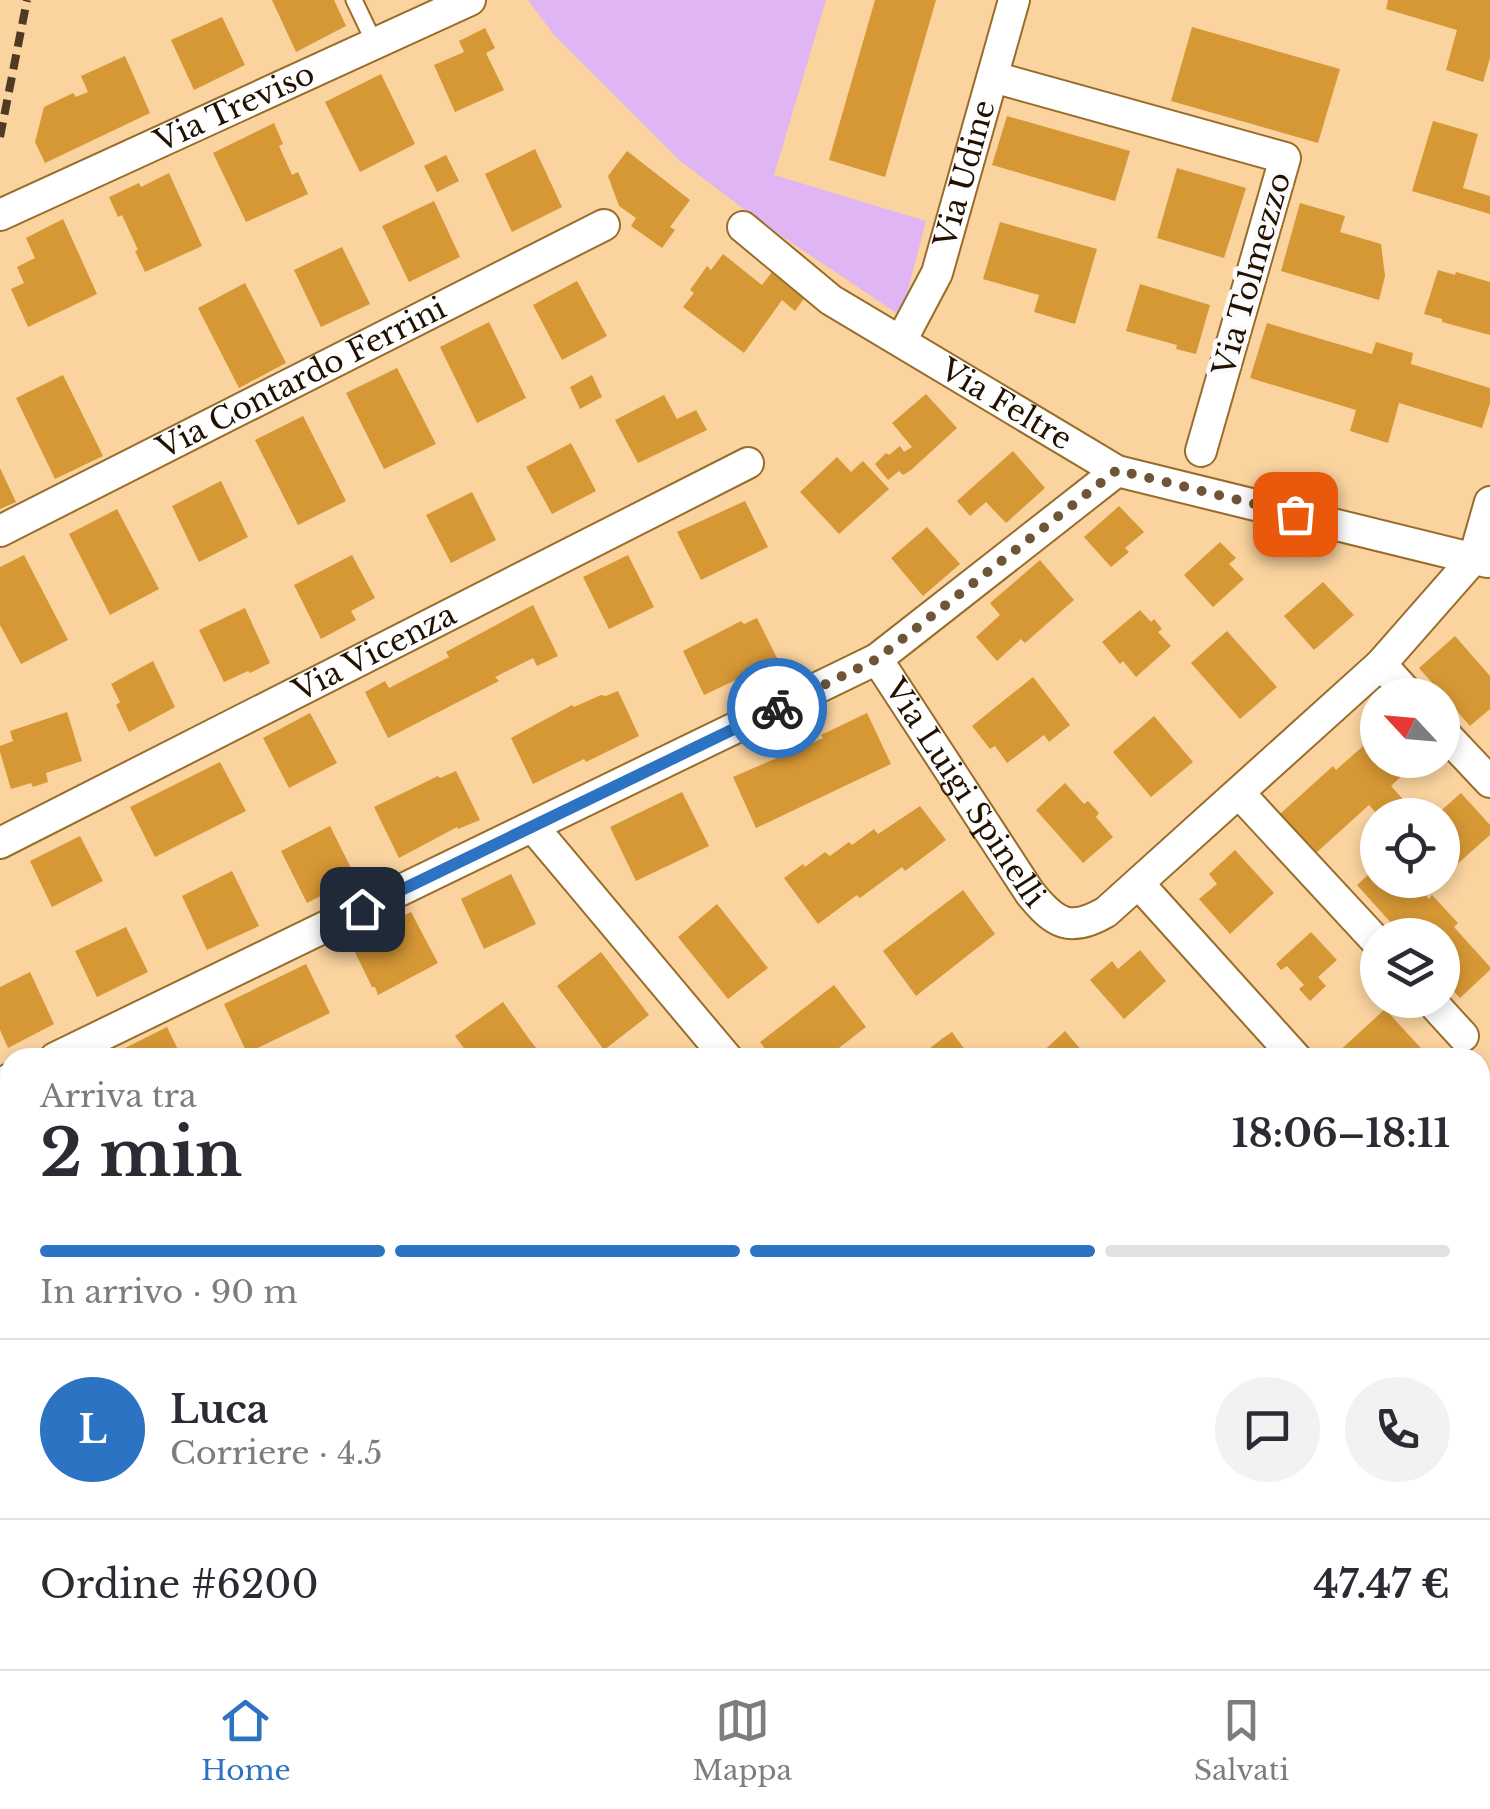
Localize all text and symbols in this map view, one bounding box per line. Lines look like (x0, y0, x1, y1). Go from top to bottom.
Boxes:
street label: Via Treviso (148, 55, 320, 160)
street label: Via Udine (926, 96, 1003, 253)
street label: Via Tolmezzo (1205, 168, 1298, 381)
street label: Via Contardo Ferrini (150, 289, 452, 467)
street label: Via Feltre (933, 350, 1079, 458)
pin (1253, 472, 1338, 557)
icon: bag (1268, 487, 1323, 542)
street label: Via Vicenza (286, 595, 462, 710)
courier (727, 658, 827, 758)
street label: Via Luigi Spinelli (876, 671, 1053, 915)
north arrow (1360, 678, 1460, 778)
map controls (1360, 678, 1460, 1018)
icon: bike (750, 681, 805, 736)
button: locate (1360, 798, 1460, 898)
pin (320, 867, 405, 952)
icon: home (335, 882, 390, 937)
button: layers (1360, 918, 1460, 1018)
text: Arriva tra (40, 1076, 197, 1116)
text: 18:06–18:11 (1232, 1110, 1450, 1157)
text: 2 min (40, 1113, 242, 1194)
text: In arrivo · 90 m (40, 1272, 298, 1312)
button: chat (1215, 1377, 1320, 1482)
button: phone (1345, 1377, 1450, 1482)
text: Luca (170, 1386, 269, 1433)
text: L (78, 1406, 107, 1453)
text: Corriere · 4.5 (170, 1433, 382, 1473)
text: Ordine #6200 (40, 1561, 319, 1608)
text: 47.47 € (1314, 1561, 1450, 1608)
tab: Home (201, 1693, 291, 1788)
tab: Mappa (693, 1693, 792, 1788)
tab: Salvati (1194, 1693, 1289, 1788)

